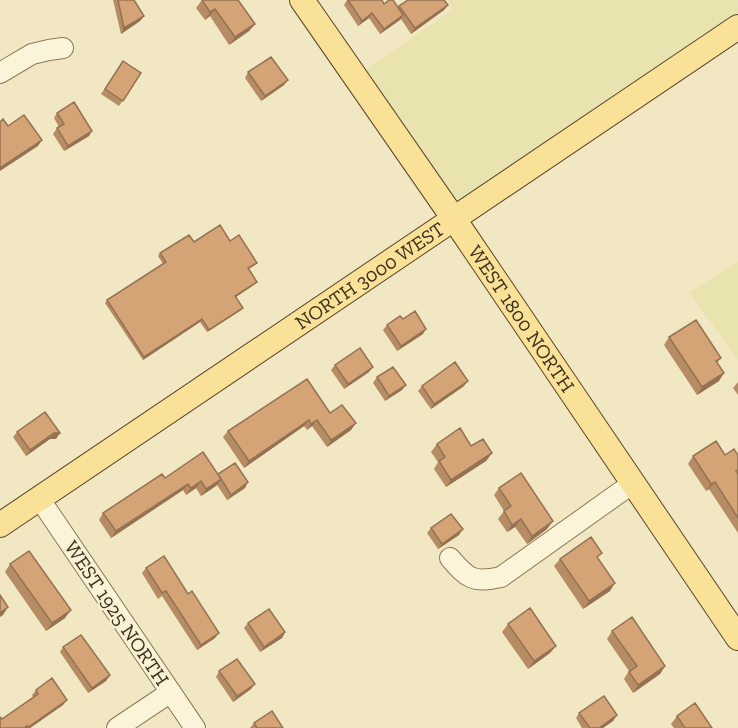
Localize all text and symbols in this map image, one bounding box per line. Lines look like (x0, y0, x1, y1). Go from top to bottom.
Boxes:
street label: NORTH 3000 WEST (290, 217, 449, 334)
street label: WEST 1800 NORTH (463, 241, 580, 397)
street label: WEST 1925 NORTH (60, 536, 174, 690)

